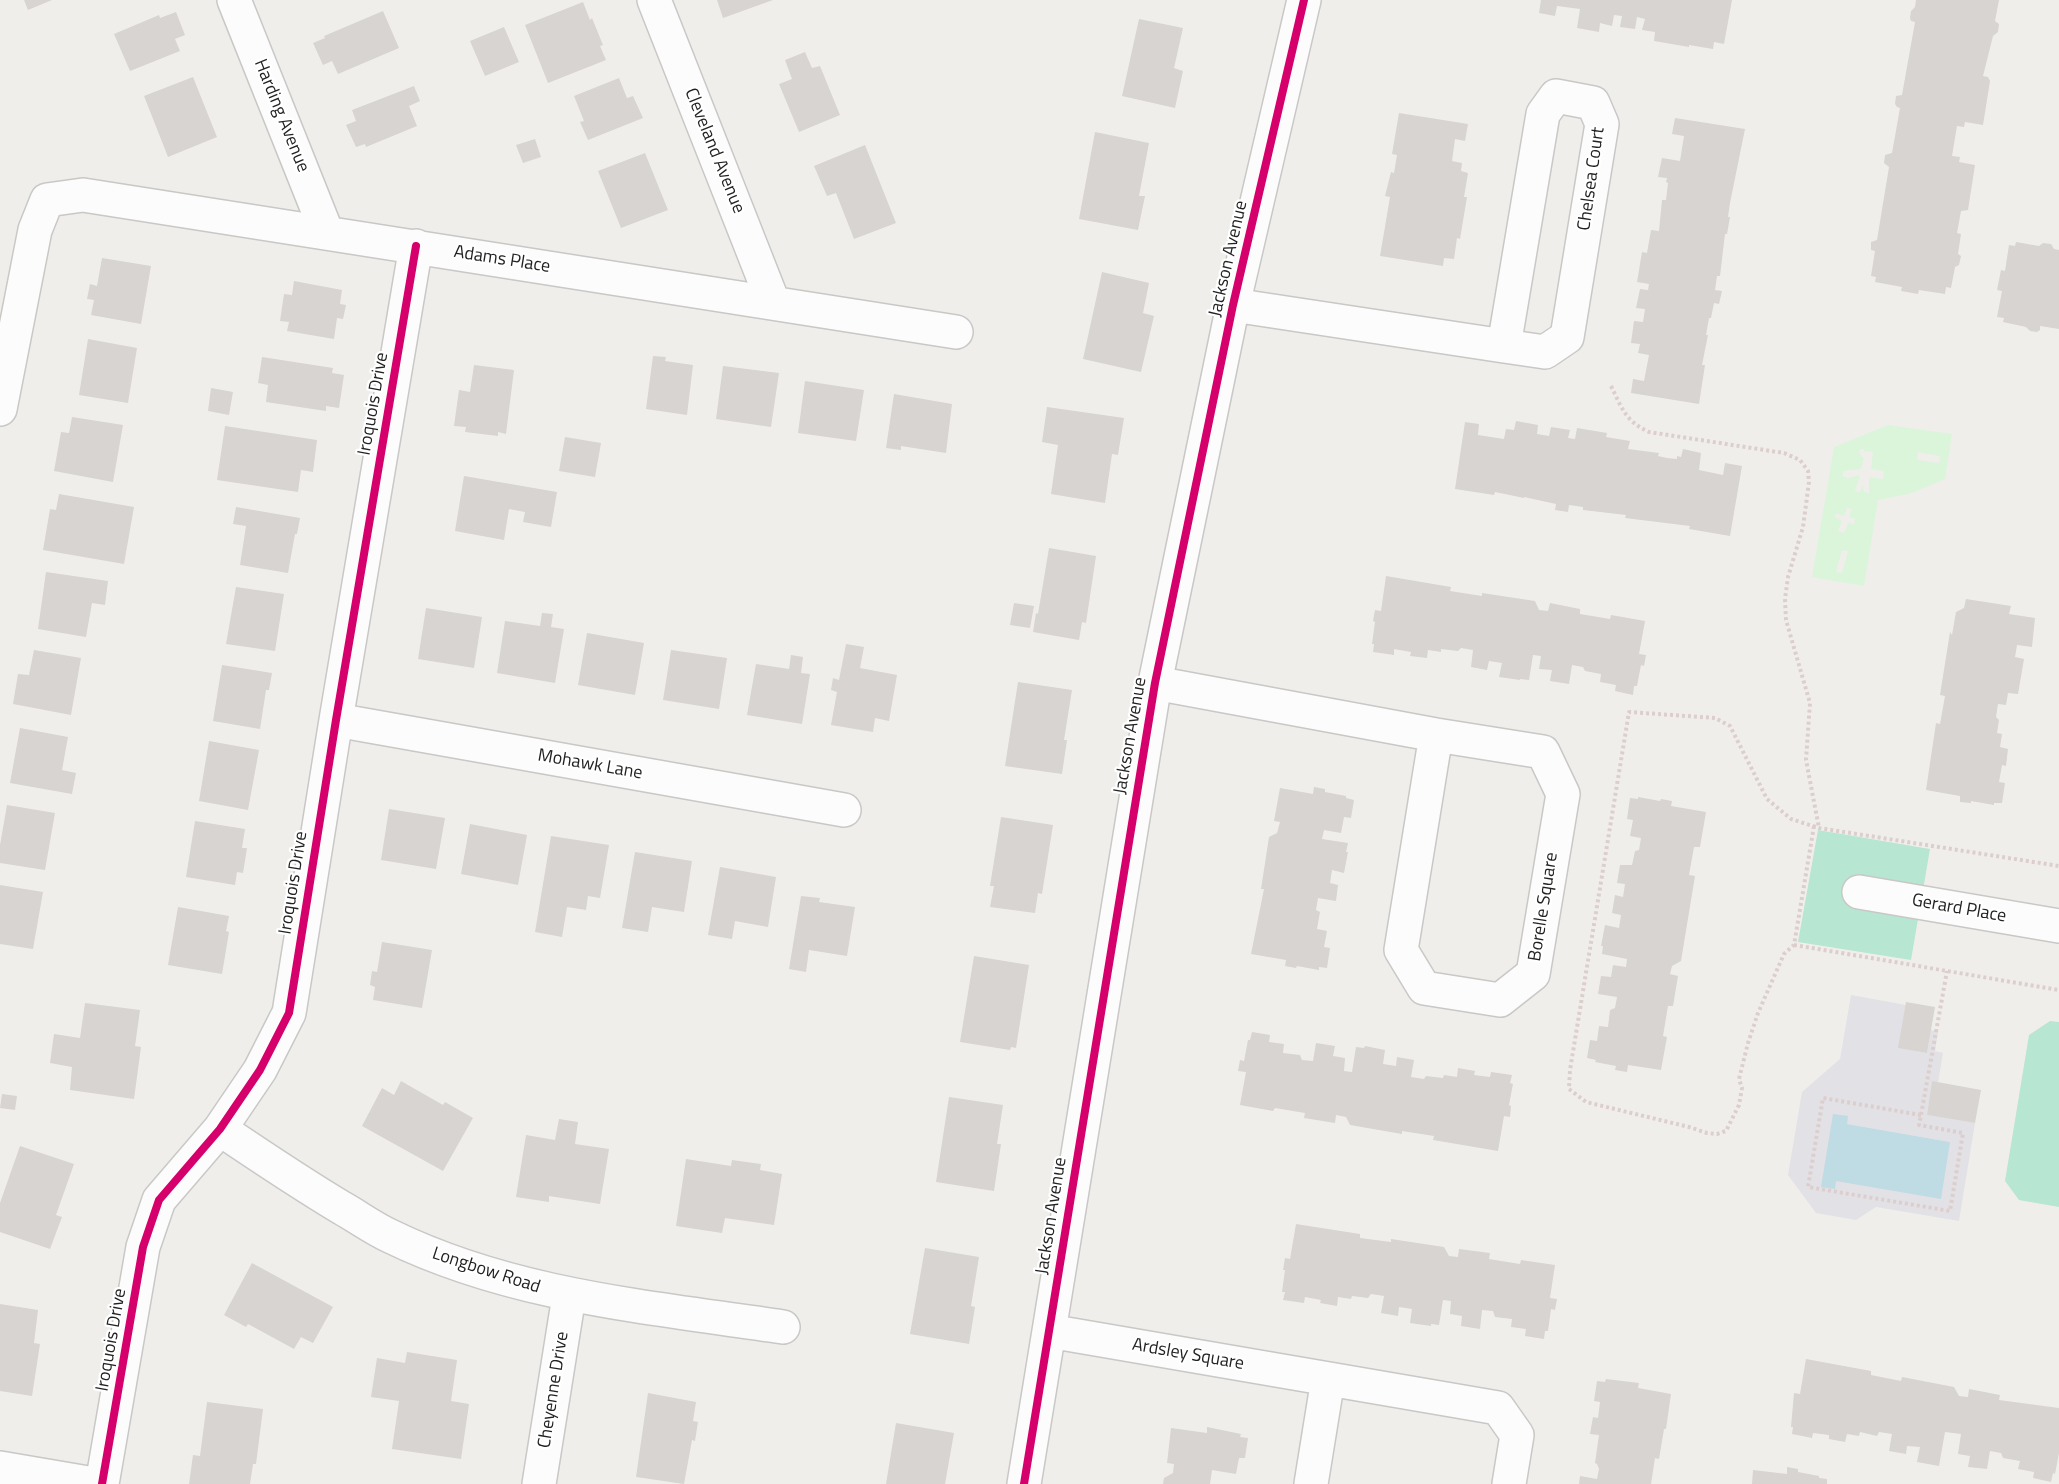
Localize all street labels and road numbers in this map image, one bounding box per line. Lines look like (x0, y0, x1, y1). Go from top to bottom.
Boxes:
street label: Harding Avenue (249, 56, 313, 176)
street label: Cleveland Avenue (679, 85, 749, 217)
street label: Chelsea Court (1574, 126, 1610, 232)
street label: Jackson Avenue (1205, 199, 1253, 319)
street label: Adams Place (452, 242, 552, 278)
street label: Iroquois Drive (354, 351, 394, 457)
street label: Jackson Avenue (1110, 676, 1152, 796)
street label: Mohawk Lane (536, 745, 644, 785)
street label: Iroquois Drive (275, 830, 313, 936)
street label: Borelle Square (1525, 851, 1563, 963)
street label: Gerard Place (1910, 890, 2008, 928)
street label: Jackson Avenue (1032, 1156, 1072, 1276)
street label: Longbow Road (429, 1243, 543, 1299)
street label: Iroquois Drive (92, 1287, 132, 1393)
street label: Cheyenne Drive (534, 1330, 574, 1450)
street label: Ardsley Square (1130, 1335, 1246, 1375)

